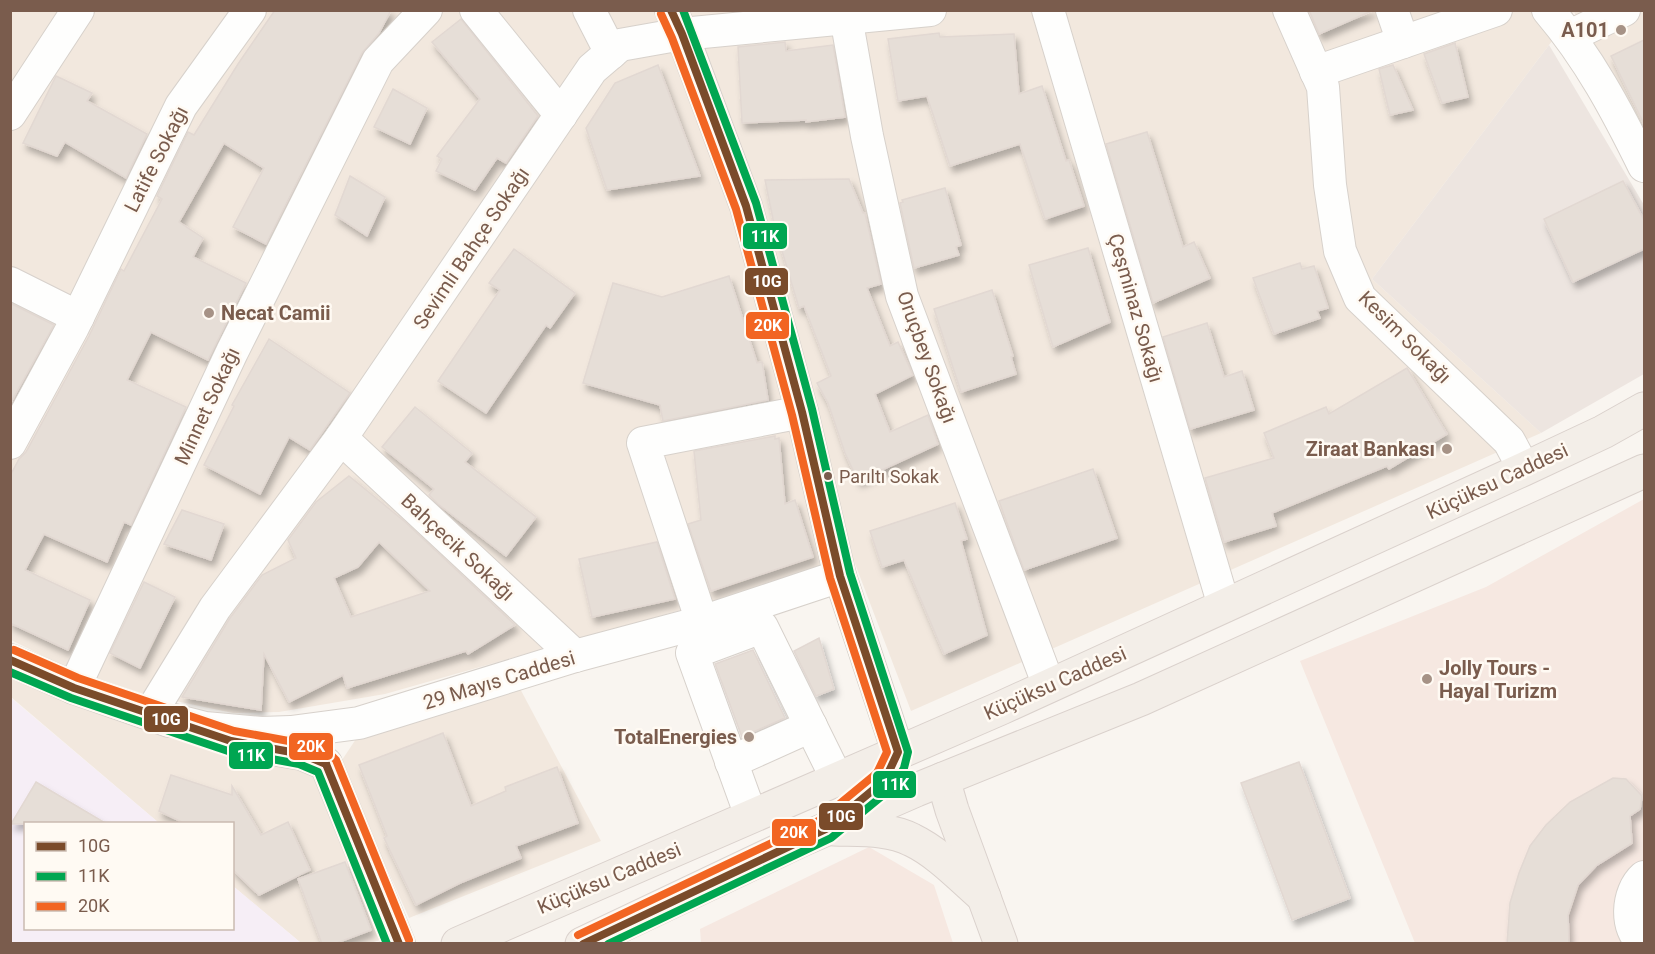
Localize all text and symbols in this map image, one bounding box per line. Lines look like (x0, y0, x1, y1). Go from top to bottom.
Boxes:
place label: A101 (1561, 18, 1609, 42)
marker: A101 (1614, 23, 1628, 37)
street label: Latife Sokağı (119, 102, 193, 216)
street label: Sevimli Bahçe Sokağı (408, 163, 534, 333)
line badge: 11K (742, 222, 788, 250)
text: 11K (751, 227, 780, 246)
street label: Çeşminaz Sokağı (1103, 231, 1169, 385)
line badge: 10G (744, 267, 789, 296)
text: 10G (752, 272, 782, 291)
street label: Kesim Sokağı (1354, 286, 1456, 388)
street label: Oruçbey Sokağı (892, 288, 962, 426)
place label: Necat Camii (221, 301, 330, 325)
marker: Necat Camii (202, 306, 216, 320)
line badge: 20K (745, 311, 790, 340)
text: 20K (754, 316, 783, 335)
street label: Minnet Sokağı (169, 343, 245, 469)
place label: Ziraat Bankası (1306, 437, 1435, 461)
street label: Küçüksu Caddesi (1422, 438, 1572, 524)
marker: Ziraat Bankası (1440, 442, 1454, 456)
place label: Parıltı Sokak (839, 466, 940, 487)
marker: Parıltı Sokak (822, 470, 834, 482)
street label: Bahçecik Sokağı (396, 488, 520, 606)
street label: Küçüksu Caddesi (980, 641, 1130, 725)
street label: 29 Mayıs Caddesi (420, 645, 578, 715)
place label: Jolly Tours - Hayal Turizm (1439, 656, 1557, 703)
marker: Jolly Tours - Hayal Turizm (1420, 672, 1434, 686)
line badge: 10G (143, 705, 189, 733)
text: 10G (151, 710, 181, 729)
place label: TotalEnergies (614, 725, 737, 749)
marker: TotalEnergies (742, 730, 756, 744)
line badge: 20K (288, 732, 334, 761)
text: 20K (297, 737, 326, 756)
line badge: 11K (228, 741, 274, 770)
text: 11K (237, 746, 266, 765)
line badge: 11K (872, 770, 917, 799)
text: 11K (881, 775, 910, 794)
line badge: 10G (818, 802, 864, 831)
text: 10G (826, 807, 856, 826)
line badge: 20K (771, 818, 817, 847)
legend (24, 822, 234, 930)
text: 20K (780, 823, 809, 842)
text: 10G (78, 835, 111, 856)
street label: Küçüksu Caddesi (534, 837, 684, 919)
text: 11K (78, 865, 110, 886)
text: 20K (78, 895, 110, 916)

